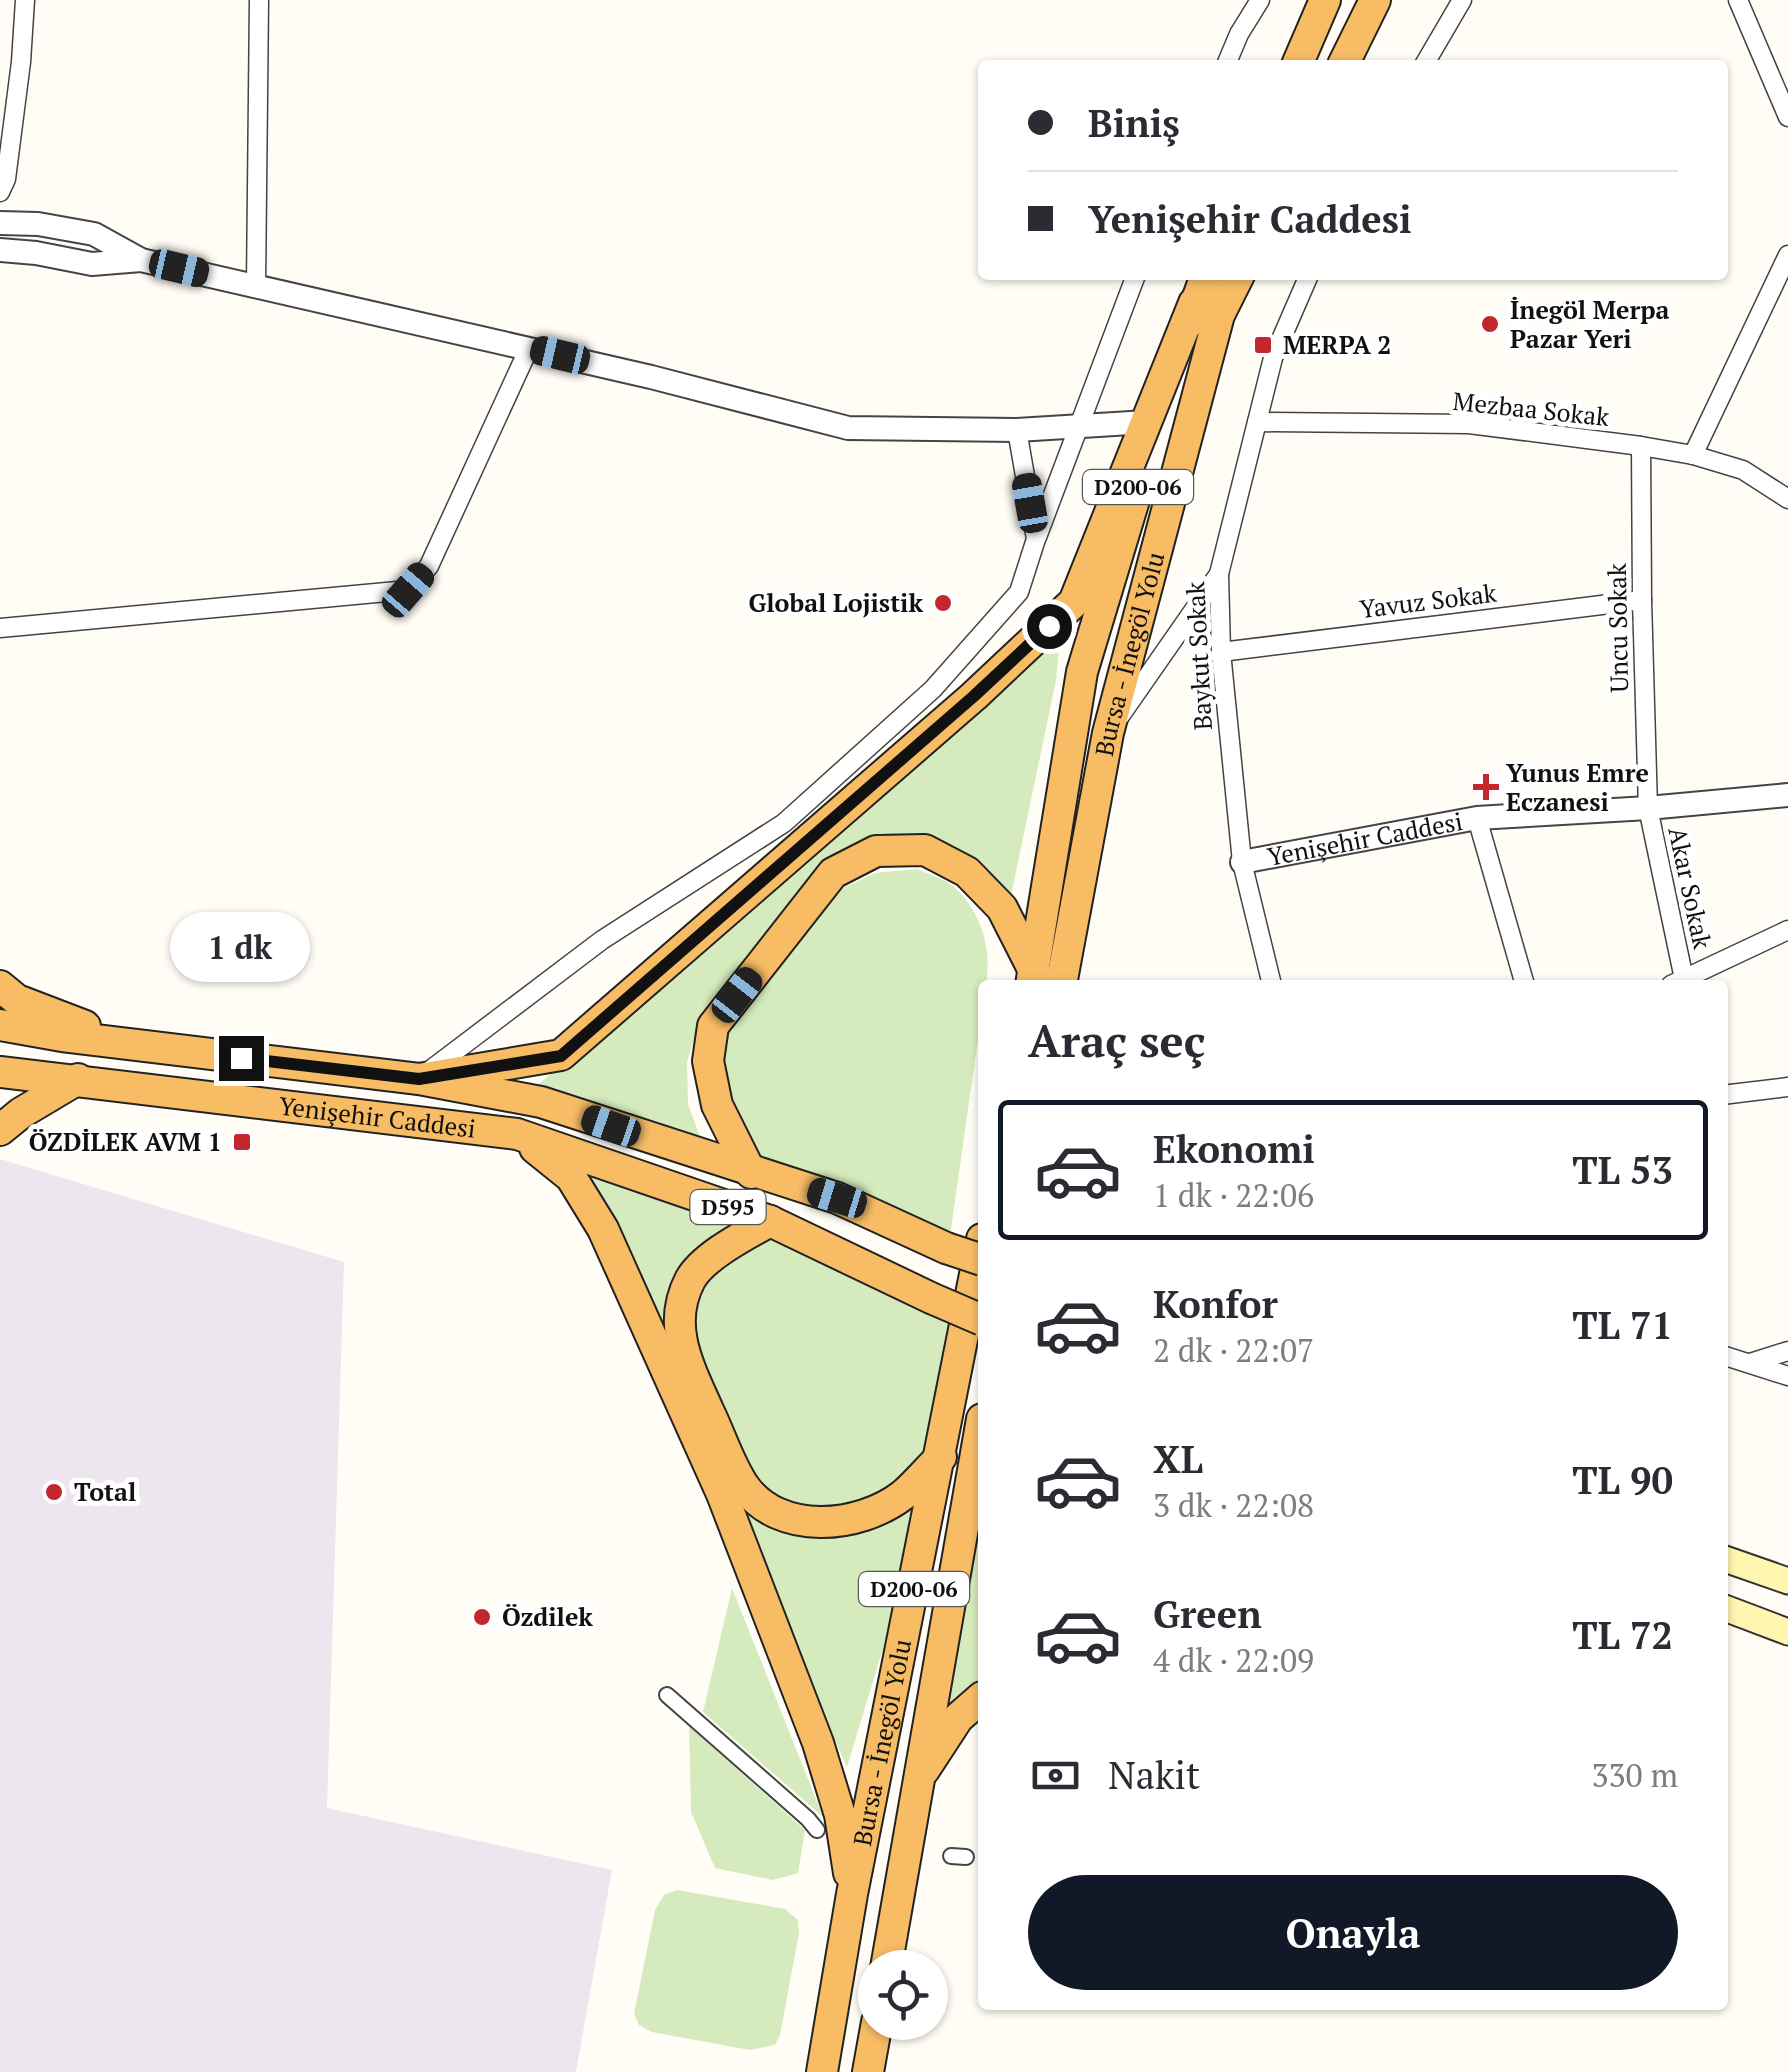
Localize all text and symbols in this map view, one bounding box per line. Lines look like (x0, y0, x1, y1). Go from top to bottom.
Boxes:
text: Biniş (1088, 98, 1180, 148)
text: Yenişehir Caddesi (1088, 194, 1412, 244)
car (146, 247, 212, 289)
place label: İnegöl Merpa Pazar Yeri (1510, 293, 1670, 355)
marker: İnegöl Merpa Pazar Yeri (1479, 313, 1501, 335)
place label: MERPA 2 (1283, 328, 1391, 361)
car (527, 334, 593, 376)
marker: MERPA 2 (1252, 334, 1274, 356)
street label: Mezbaa Sokak (1451, 384, 1611, 433)
road number: D200-06 (1083, 470, 1193, 504)
car (1010, 471, 1050, 535)
street label: Bursa - İnegöl Yolu (1087, 548, 1171, 759)
car (377, 558, 439, 622)
street label: Uncu Sokak (1600, 563, 1635, 693)
street label: Yavuz Sokak (1358, 576, 1498, 625)
street label: Baykut Sokak (1178, 581, 1219, 731)
place label: Global Lojistik (749, 586, 923, 619)
marker: Global Lojistik (932, 592, 954, 614)
route start (1027, 604, 1072, 649)
place label: Yunus Emre Eczanesi (1506, 756, 1649, 818)
marker: Yunus Emre Eczanesi (1475, 776, 1497, 798)
street label: Yenişehir Caddesi (1264, 804, 1465, 873)
street label: Akar Sokak (1661, 824, 1720, 952)
callout: 1 dk (171, 913, 311, 983)
text: 1 dk (208, 926, 272, 968)
car (707, 962, 767, 1028)
text: Araç seç (1028, 1010, 1205, 1070)
route end (219, 1036, 264, 1081)
street label: Yenişehir Caddesi (277, 1089, 478, 1145)
car (578, 1102, 644, 1150)
text: Ekonomi (1153, 1124, 1315, 1174)
place label: ÖZDİLEK AVM 1 (29, 1125, 222, 1158)
icon: car (1033, 1125, 1123, 1215)
marker: ÖZDİLEK AVM 1 (231, 1131, 253, 1153)
text: TL 53 (1572, 1145, 1673, 1195)
text: 1 dk · 22:06 (1153, 1174, 1314, 1216)
car (804, 1175, 870, 1221)
road number: D595 (690, 1190, 766, 1224)
text: Konfor (1153, 1279, 1278, 1329)
icon: car (1033, 1280, 1123, 1370)
text: TL 71 (1572, 1300, 1673, 1350)
text: 2 dk · 22:07 (1153, 1329, 1314, 1371)
text: XL (1153, 1434, 1203, 1484)
icon: car (1033, 1435, 1123, 1525)
text: TL 90 (1572, 1455, 1673, 1505)
place label: Total (74, 1475, 136, 1508)
marker: Total (43, 1481, 65, 1503)
text: 3 dk · 22:08 (1153, 1484, 1314, 1526)
road number: D200-06 (859, 1572, 969, 1606)
text: Green (1153, 1589, 1262, 1639)
icon: car (1033, 1590, 1123, 1680)
place label: Özdilek (502, 1600, 593, 1633)
marker: Özdilek (471, 1606, 493, 1628)
text: TL 72 (1572, 1610, 1673, 1660)
street label: Bursa - İnegöl Yolu (845, 1636, 918, 1849)
text: 4 dk · 22:09 (1153, 1639, 1314, 1681)
icon: cash (1028, 1748, 1083, 1803)
text: Nakit (1108, 1750, 1200, 1800)
text: 330 m (1591, 1754, 1678, 1796)
button: Onayla (1028, 1875, 1678, 1990)
map controls (858, 1950, 948, 2040)
button: locate (858, 1950, 948, 2040)

